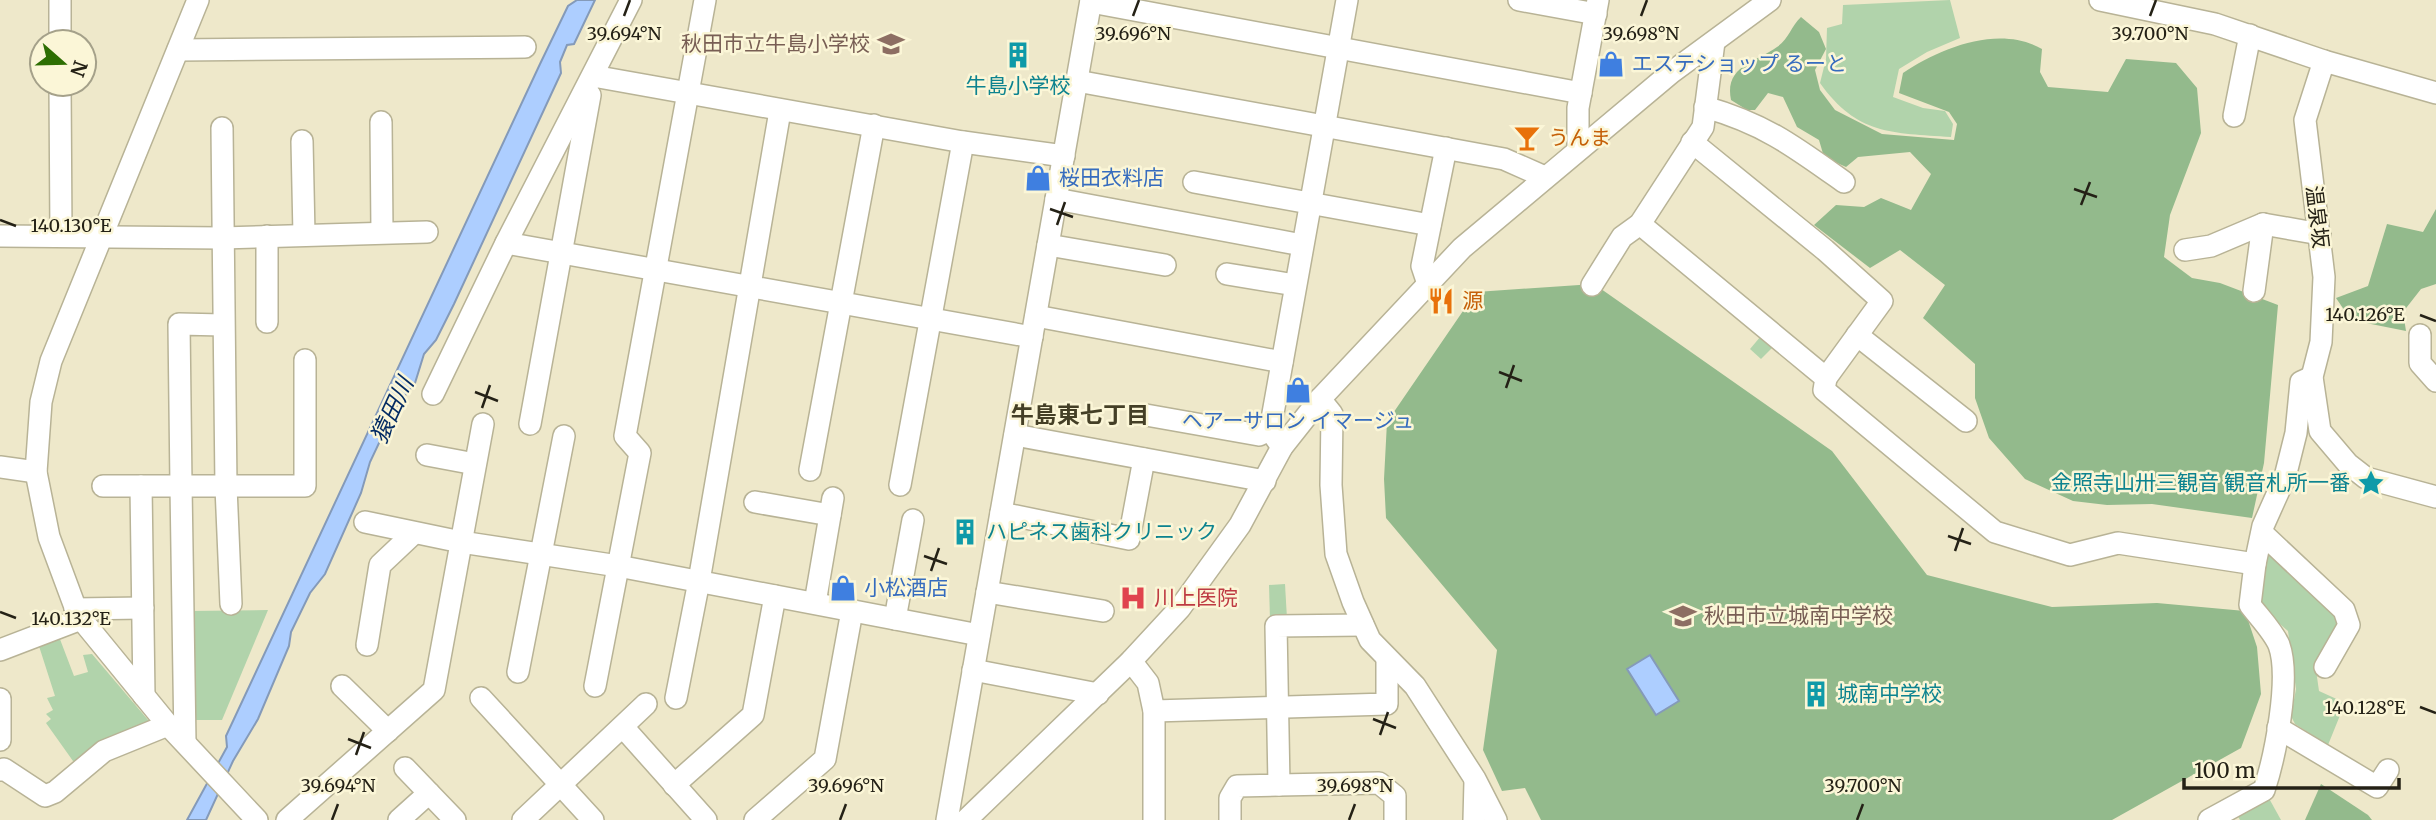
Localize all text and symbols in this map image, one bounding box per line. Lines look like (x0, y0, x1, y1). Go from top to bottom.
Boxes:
text: 39.694°N (587, 22, 661, 45)
text: 39.696°N (1095, 22, 1171, 45)
text: 39.698°N (1603, 22, 1679, 45)
text: 39.700°N (2112, 22, 2188, 45)
north arrow (28, 28, 98, 98)
school or university icon: 秋田市立牛島小学校 (876, 29, 906, 59)
place label: 秋田市立牛島小学校 (681, 30, 870, 57)
building icon: 牛島小学校 (1003, 40, 1033, 70)
shop icon: エステショップ るーと (1596, 49, 1626, 79)
place label: エステショップ るーと (1632, 50, 1847, 77)
text: N (65, 58, 93, 80)
place label: 牛島小学校 (966, 72, 1071, 99)
bar icon: うんま (1512, 123, 1542, 153)
place label: うんま (1548, 124, 1611, 151)
shop icon: 桜田衣料店 (1023, 163, 1053, 193)
place label: 桜田衣料店 (1059, 164, 1164, 191)
street label: 温泉坂 (2300, 184, 2335, 250)
text: 140.130°E (31, 214, 112, 237)
restaurant icon: 源 (1426, 286, 1456, 316)
place label: 源 (1462, 287, 1483, 314)
text: 140.126°E (2325, 303, 2405, 326)
water label: 猿田川 (364, 370, 421, 447)
shop icon: ヘアーサロン イマージュ (1283, 375, 1313, 405)
district label: 牛島東七丁目 (1011, 400, 1149, 429)
place label: ヘアーサロン イマージュ (1182, 407, 1414, 434)
place icon: 金照寺山卅三観音 観音札所一番 (2356, 468, 2386, 498)
place label: 金照寺山卅三観音 観音札所一番 (2051, 469, 2350, 496)
building icon: ハピネス歯科クリニック (950, 517, 980, 547)
place label: ハピネス歯科クリニック (986, 518, 1217, 545)
shop icon: 小松酒店 (828, 573, 858, 603)
place label: 小松酒店 (864, 574, 948, 601)
hospital icon: 川上医院 (1118, 583, 1148, 613)
place label: 川上医院 (1154, 584, 1238, 611)
school or university icon: 秋田市立城南中学校 (1668, 601, 1698, 631)
place label: 秋田市立城南中学校 (1704, 602, 1893, 629)
text: 140.132°E (31, 607, 111, 630)
building icon: 城南中学校 (1801, 679, 1831, 709)
place label: 城南中学校 (1837, 680, 1942, 707)
text: 140.128°E (2325, 696, 2406, 719)
scale bar (2184, 746, 2399, 790)
text: 100 m (2194, 757, 2256, 784)
text: 39.694°N (301, 774, 375, 797)
text: 39.696°N (808, 774, 884, 797)
text: 39.698°N (1317, 774, 1393, 797)
text: 39.700°N (1825, 774, 1901, 797)

